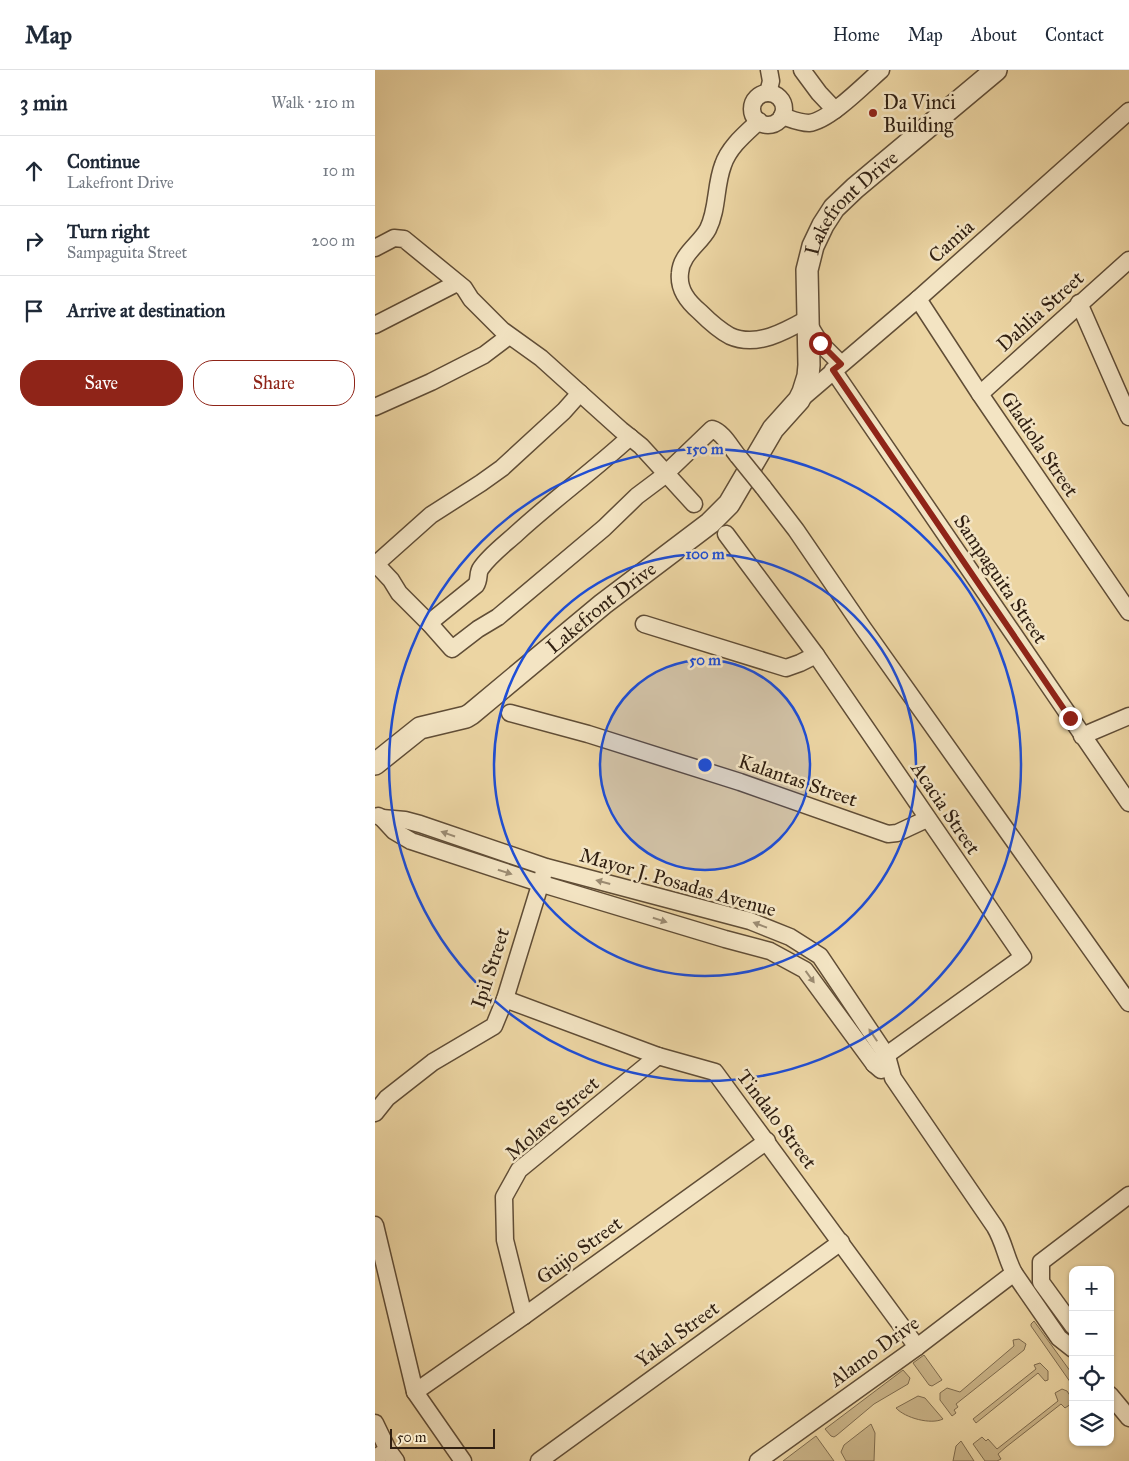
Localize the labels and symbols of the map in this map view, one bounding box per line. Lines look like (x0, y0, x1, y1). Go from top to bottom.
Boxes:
place label: Da Vinci Building (883, 90, 956, 138)
marker: Da Vinci Building (867, 107, 879, 119)
street label: Lakefront Drive (799, 145, 903, 257)
street label: Camia (923, 214, 979, 268)
street label: Dahlia Street (992, 266, 1088, 356)
route start (809, 332, 832, 355)
street label: Gladiola Street (996, 387, 1084, 501)
text: 150 m (686, 440, 724, 458)
street label: Sampaguita Street (948, 510, 1053, 649)
text: 100 m (685, 545, 725, 563)
street label: Lakefront Drive (541, 556, 661, 658)
text: 50 m (689, 651, 721, 669)
route end (1059, 707, 1082, 730)
street label: Kalantas Street (735, 748, 861, 812)
centre of rings (696, 756, 714, 774)
street label: Acacia Street (906, 756, 986, 859)
one-way arrow (440, 830, 455, 838)
street label: Mayor J. Posadas Avenue (577, 842, 779, 922)
one-way arrow (498, 868, 513, 876)
one-way arrow (596, 878, 611, 886)
one-way arrow (653, 916, 668, 924)
one-way arrow (752, 921, 767, 929)
street label: Ipil Street (466, 925, 514, 1011)
one-way arrow (805, 971, 815, 984)
one-way arrow (868, 1028, 878, 1041)
street label: Tindalo Street (732, 1065, 822, 1173)
street label: Molave Street (500, 1071, 604, 1165)
street label: Guijo Street (532, 1211, 626, 1289)
street label: Yakal Street (631, 1296, 723, 1372)
street label: Alamo Drive (824, 1310, 923, 1392)
scale bar (390, 1426, 495, 1449)

